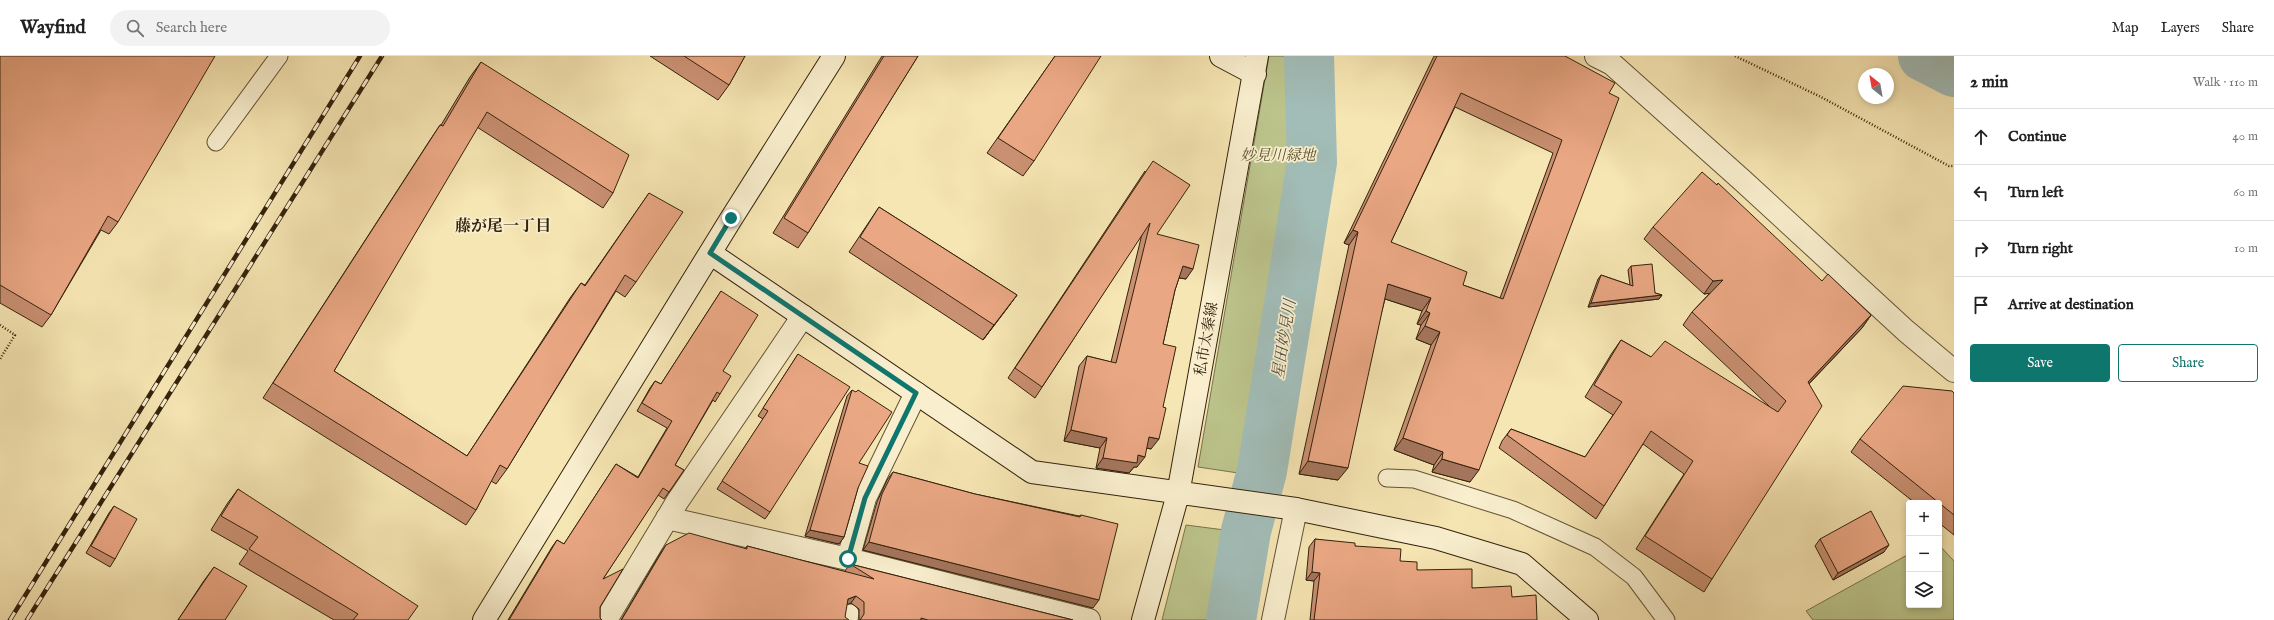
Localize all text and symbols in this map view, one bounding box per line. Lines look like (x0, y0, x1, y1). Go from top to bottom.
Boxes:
search box (110, 10, 390, 46)
text: Wayfind (20, 16, 86, 40)
icon: search (124, 17, 146, 39)
text: Search here (156, 18, 227, 37)
text: Map (2112, 19, 2139, 37)
text: Layers (2161, 19, 2200, 37)
text: Share (2222, 19, 2254, 37)
north arrow (1858, 68, 1894, 104)
text: 2 min (1970, 72, 2008, 93)
text: Walk · 110 m (2193, 74, 2258, 91)
icon: ahead (1970, 126, 1992, 148)
text: Continue (2008, 127, 2066, 146)
text: 40 m (2232, 128, 2258, 145)
park label: 妙見川緑地 (1240, 146, 1317, 165)
icon: left (1970, 182, 1992, 204)
text: Turn left (2008, 183, 2064, 202)
text: 60 m (2233, 184, 2258, 201)
route end (722, 209, 740, 227)
district label: 藤が尾一丁目 (455, 217, 551, 237)
icon: right (1970, 238, 1992, 260)
text: Turn right (2008, 239, 2073, 258)
text: 10 m (2234, 240, 2258, 257)
icon: arrive (1970, 294, 1992, 316)
text: Arrive at destination (2008, 295, 2134, 314)
water label: 星田妙見川 (1269, 296, 1301, 380)
street label: 私市太秦線 (1191, 300, 1222, 378)
button: Save (1970, 344, 2110, 382)
button: Share (2118, 344, 2258, 382)
map controls (1906, 500, 1942, 608)
button: + (1906, 500, 1942, 536)
button: − (1906, 536, 1942, 572)
route start (839, 550, 857, 568)
button: layers (1906, 572, 1942, 608)

